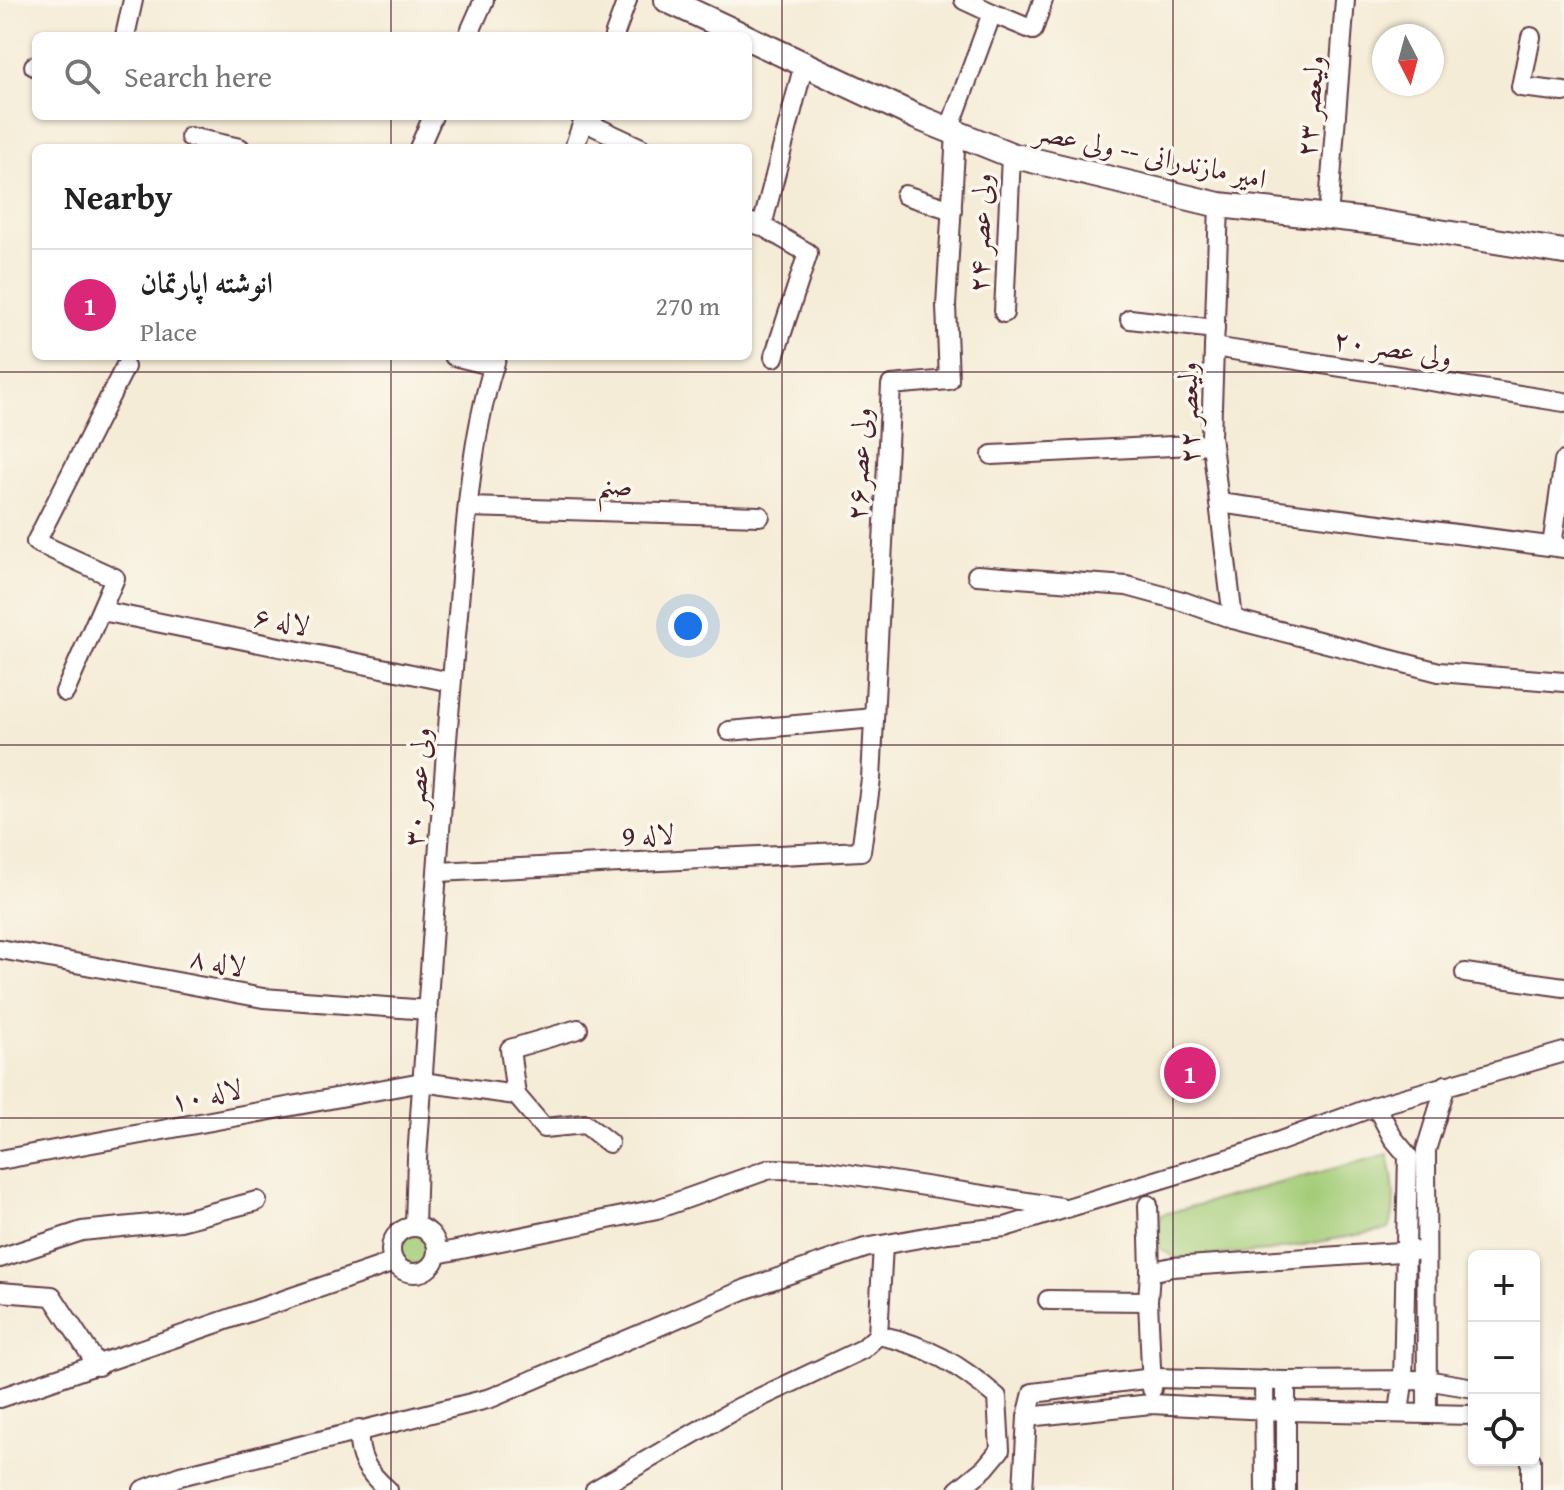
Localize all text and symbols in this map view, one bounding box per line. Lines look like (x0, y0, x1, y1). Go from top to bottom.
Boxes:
north arrow (1372, 24, 1444, 96)
search box (32, 32, 752, 120)
street label: ولیعصر ۲۳ (1284, 53, 1334, 159)
icon: search (60, 54, 104, 98)
text: Search here (124, 54, 272, 98)
street label: امیر مازندرانی -- ولی عصر (1029, 109, 1270, 198)
text: Nearby (64, 172, 173, 221)
street label: ولی عصر ۲۴ (956, 173, 1002, 293)
text: انوشته اپارتمان (140, 260, 273, 304)
text: 1 (83, 286, 97, 325)
text: 270 m (655, 286, 720, 325)
text: Place (140, 312, 197, 351)
street label: ولی عصر ۲۰ (1331, 317, 1455, 377)
street label: ولیعصر ۲۲ (1166, 362, 1208, 464)
street label: ولی عصر۲۶ (835, 406, 881, 522)
street label: صنم (596, 463, 633, 513)
street label: لاله ۶ (251, 595, 313, 645)
your location (668, 606, 708, 646)
street label: ولی عصر ۳۰ (391, 726, 441, 848)
street label: لاله 9 (621, 812, 675, 856)
street label: لاله ۸ (187, 936, 249, 986)
pin: 1 (1164, 1043, 1216, 1103)
street label: لاله ۱۰ (167, 1067, 245, 1121)
map controls (1468, 1250, 1540, 1466)
button: + (1468, 1250, 1540, 1322)
button: − (1468, 1322, 1540, 1394)
button: locate (1468, 1394, 1540, 1466)

